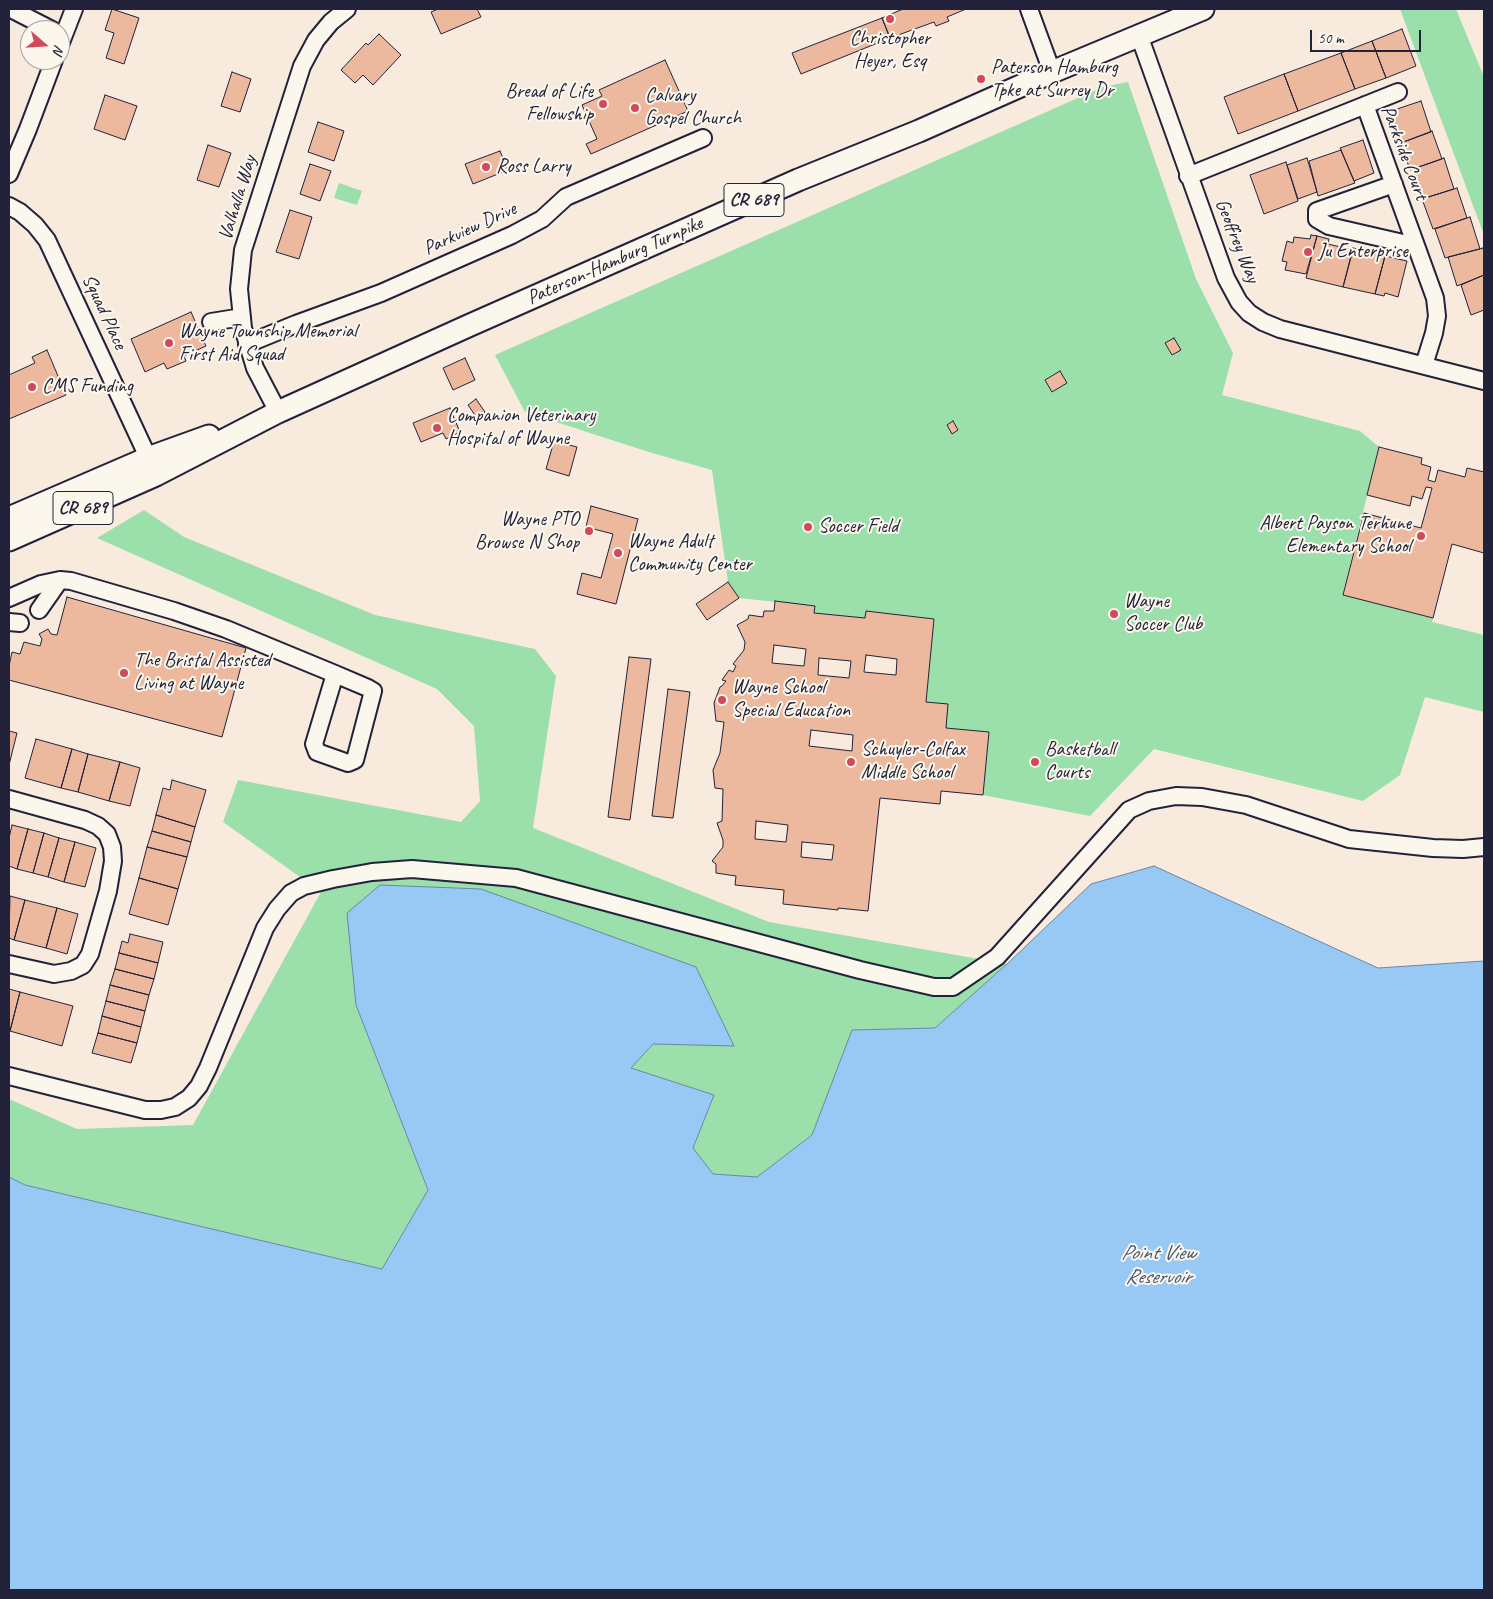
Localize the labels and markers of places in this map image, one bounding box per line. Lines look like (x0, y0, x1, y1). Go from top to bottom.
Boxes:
marker: Christopher Heyer, Esq (884, 13, 896, 25)
place label: Christopher Heyer, Esq (850, 27, 930, 74)
place label: Paterson Hamburg Tpke at Surrey Dr (991, 56, 1118, 103)
marker: Paterson Hamburg Tpke at Surrey Dr (975, 73, 987, 85)
place label: Bread of Life Fellowship (505, 80, 593, 127)
place label: Calvary Gospel Church (645, 84, 741, 131)
marker: Bread of Life Fellowship (597, 98, 609, 110)
marker: Calvary Gospel Church (629, 102, 641, 114)
place label: Ross Larry (496, 155, 571, 179)
marker: Ross Larry (480, 161, 492, 173)
place label: Ju Enterprise (1318, 240, 1408, 264)
marker: Ju Enterprise (1302, 246, 1314, 258)
place label: Wayne Township Memorial First Aid Squad (179, 320, 357, 367)
marker: Wayne Township Memorial First Aid Squad (163, 337, 175, 349)
place label: CMS Funding (42, 375, 133, 399)
marker: CMS Funding (26, 381, 38, 393)
place label: Companion Veterinary Hospital of Wayne (447, 404, 595, 451)
marker: Companion Veterinary Hospital of Wayne (431, 422, 443, 434)
place label: Wayne PTO Browse N Shop (475, 508, 579, 555)
place label: Albert Payson Terhune Elementary School (1259, 512, 1411, 559)
place label: Soccer Field (818, 515, 898, 539)
marker: Soccer Field (802, 521, 814, 533)
marker: Wayne PTO Browse N Shop (583, 525, 595, 537)
place label: Wayne Adult Community Center (628, 530, 752, 577)
marker: Albert Payson Terhune Elementary School (1415, 530, 1427, 542)
marker: Wayne Adult Community Center (612, 547, 624, 559)
place label: Wayne Soccer Club (1124, 590, 1202, 637)
marker: Wayne Soccer Club (1108, 608, 1120, 620)
place label: The Bristal Assisted Living at Wayne (134, 649, 270, 696)
marker: The Bristal Assisted Living at Wayne (118, 667, 130, 679)
place label: Wayne School Special Education (732, 676, 850, 723)
marker: Wayne School Special Education (716, 694, 728, 706)
place label: Schuyler-Colfax Middle School (861, 738, 965, 785)
place label: Basketball Courts (1045, 738, 1115, 785)
marker: Schuyler-Colfax Middle School (845, 756, 857, 768)
marker: Basketball Courts (1029, 756, 1041, 768)

